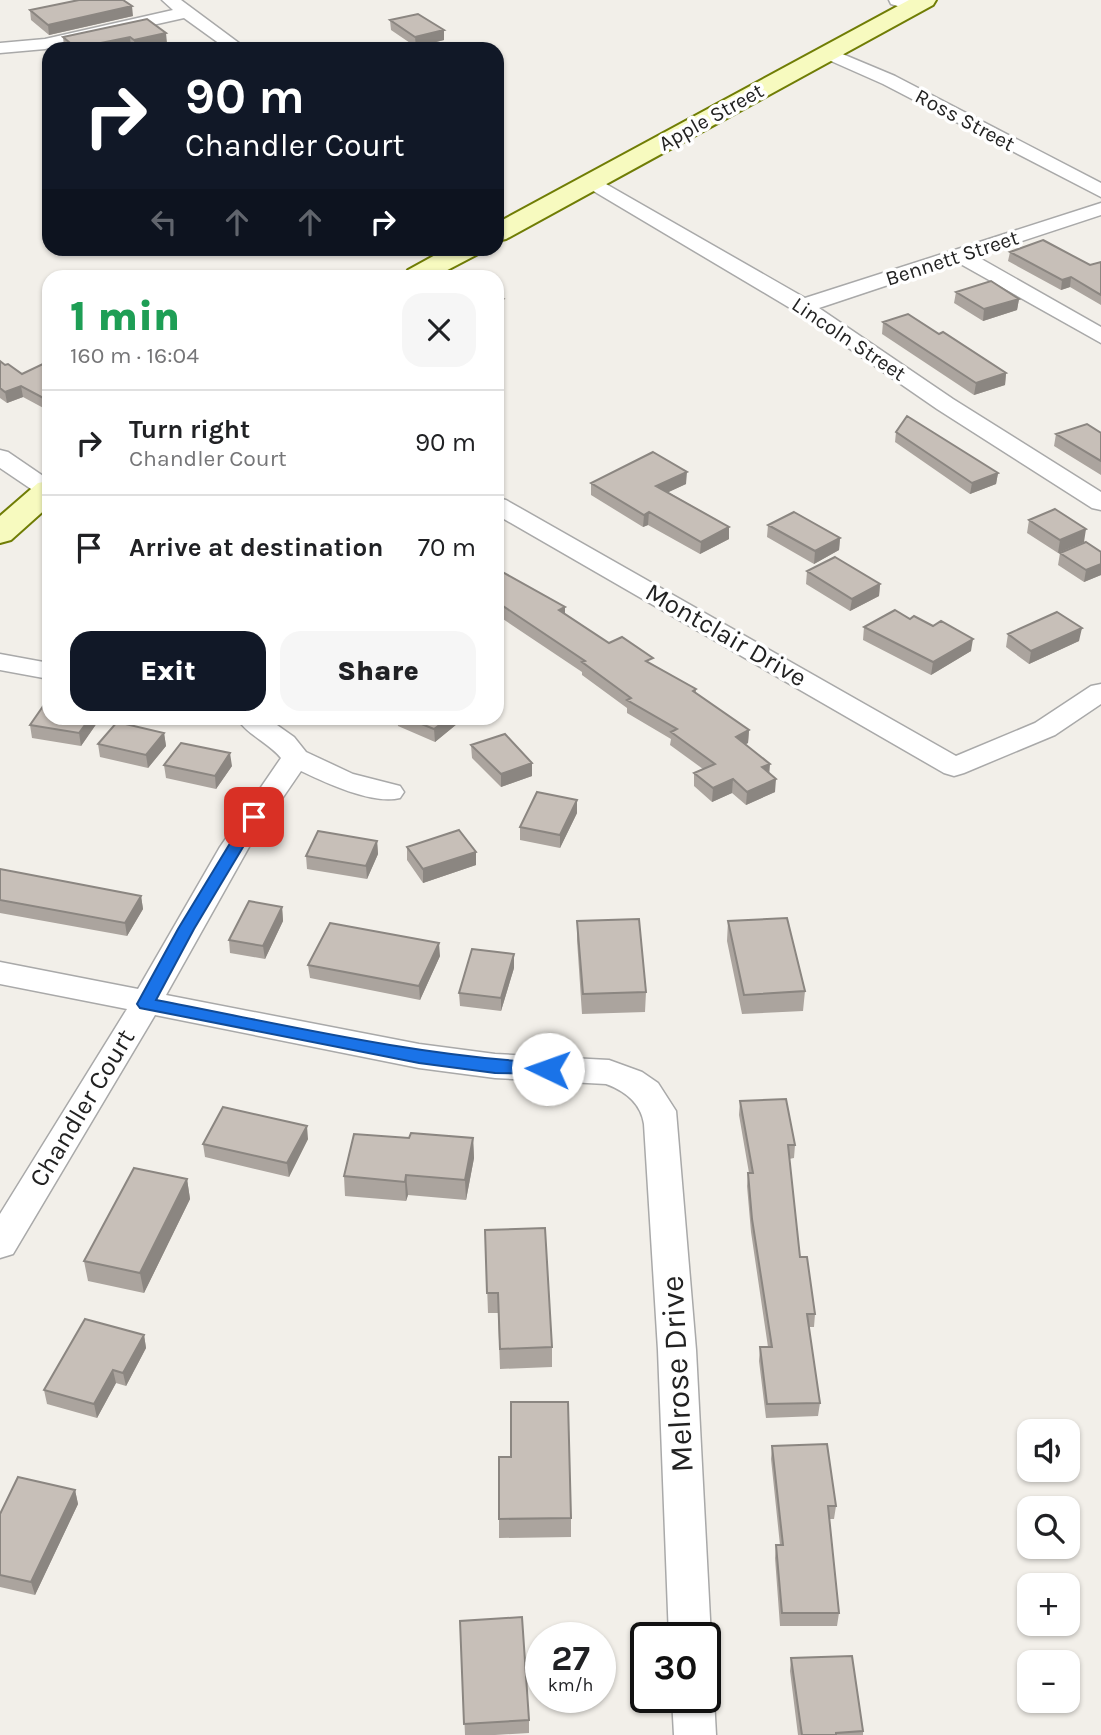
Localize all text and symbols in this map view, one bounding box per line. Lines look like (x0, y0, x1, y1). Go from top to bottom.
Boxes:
text: 90 m (185, 68, 305, 125)
icon: right (70, 70, 161, 161)
street label: Apple Street (654, 78, 768, 156)
street label: Ross Street (911, 84, 1019, 156)
text: Chandler Court (185, 127, 404, 164)
icon: left (145, 203, 183, 241)
icon: ahead (218, 203, 256, 241)
icon: ahead (291, 203, 329, 241)
icon: right (364, 203, 402, 241)
street label: Bennett Street (882, 225, 1022, 291)
text: 1 min (70, 291, 180, 341)
street label: Lincoln Street (787, 292, 911, 386)
button: close (402, 293, 476, 367)
text: 160 m · 16:04 (70, 342, 199, 369)
text: Turn right (129, 414, 250, 445)
icon: right (70, 424, 108, 462)
text: 90 m (415, 427, 476, 458)
text: Chandler Court (129, 445, 287, 472)
icon: arrive (70, 529, 108, 567)
text: Arrive at destination (129, 532, 383, 563)
text: 70 m (418, 532, 476, 563)
street label: Montclair Drive (640, 576, 812, 694)
button: Exit (70, 631, 266, 711)
button: Share (280, 631, 476, 711)
pin (224, 787, 284, 847)
icon: arrive (235, 798, 273, 836)
street label: Chandler Court (23, 1023, 141, 1192)
position arrow (511, 1032, 585, 1106)
street label: Melrose Drive (653, 1275, 701, 1473)
map controls (1017, 1419, 1080, 1713)
button: sound (1017, 1419, 1080, 1482)
button: search (1017, 1496, 1080, 1559)
button: + (1017, 1573, 1080, 1636)
speed limit sign: 30 (630, 1622, 721, 1713)
text: 27 (551, 1638, 590, 1679)
button: − (1017, 1650, 1080, 1713)
text: km/h (548, 1674, 593, 1696)

